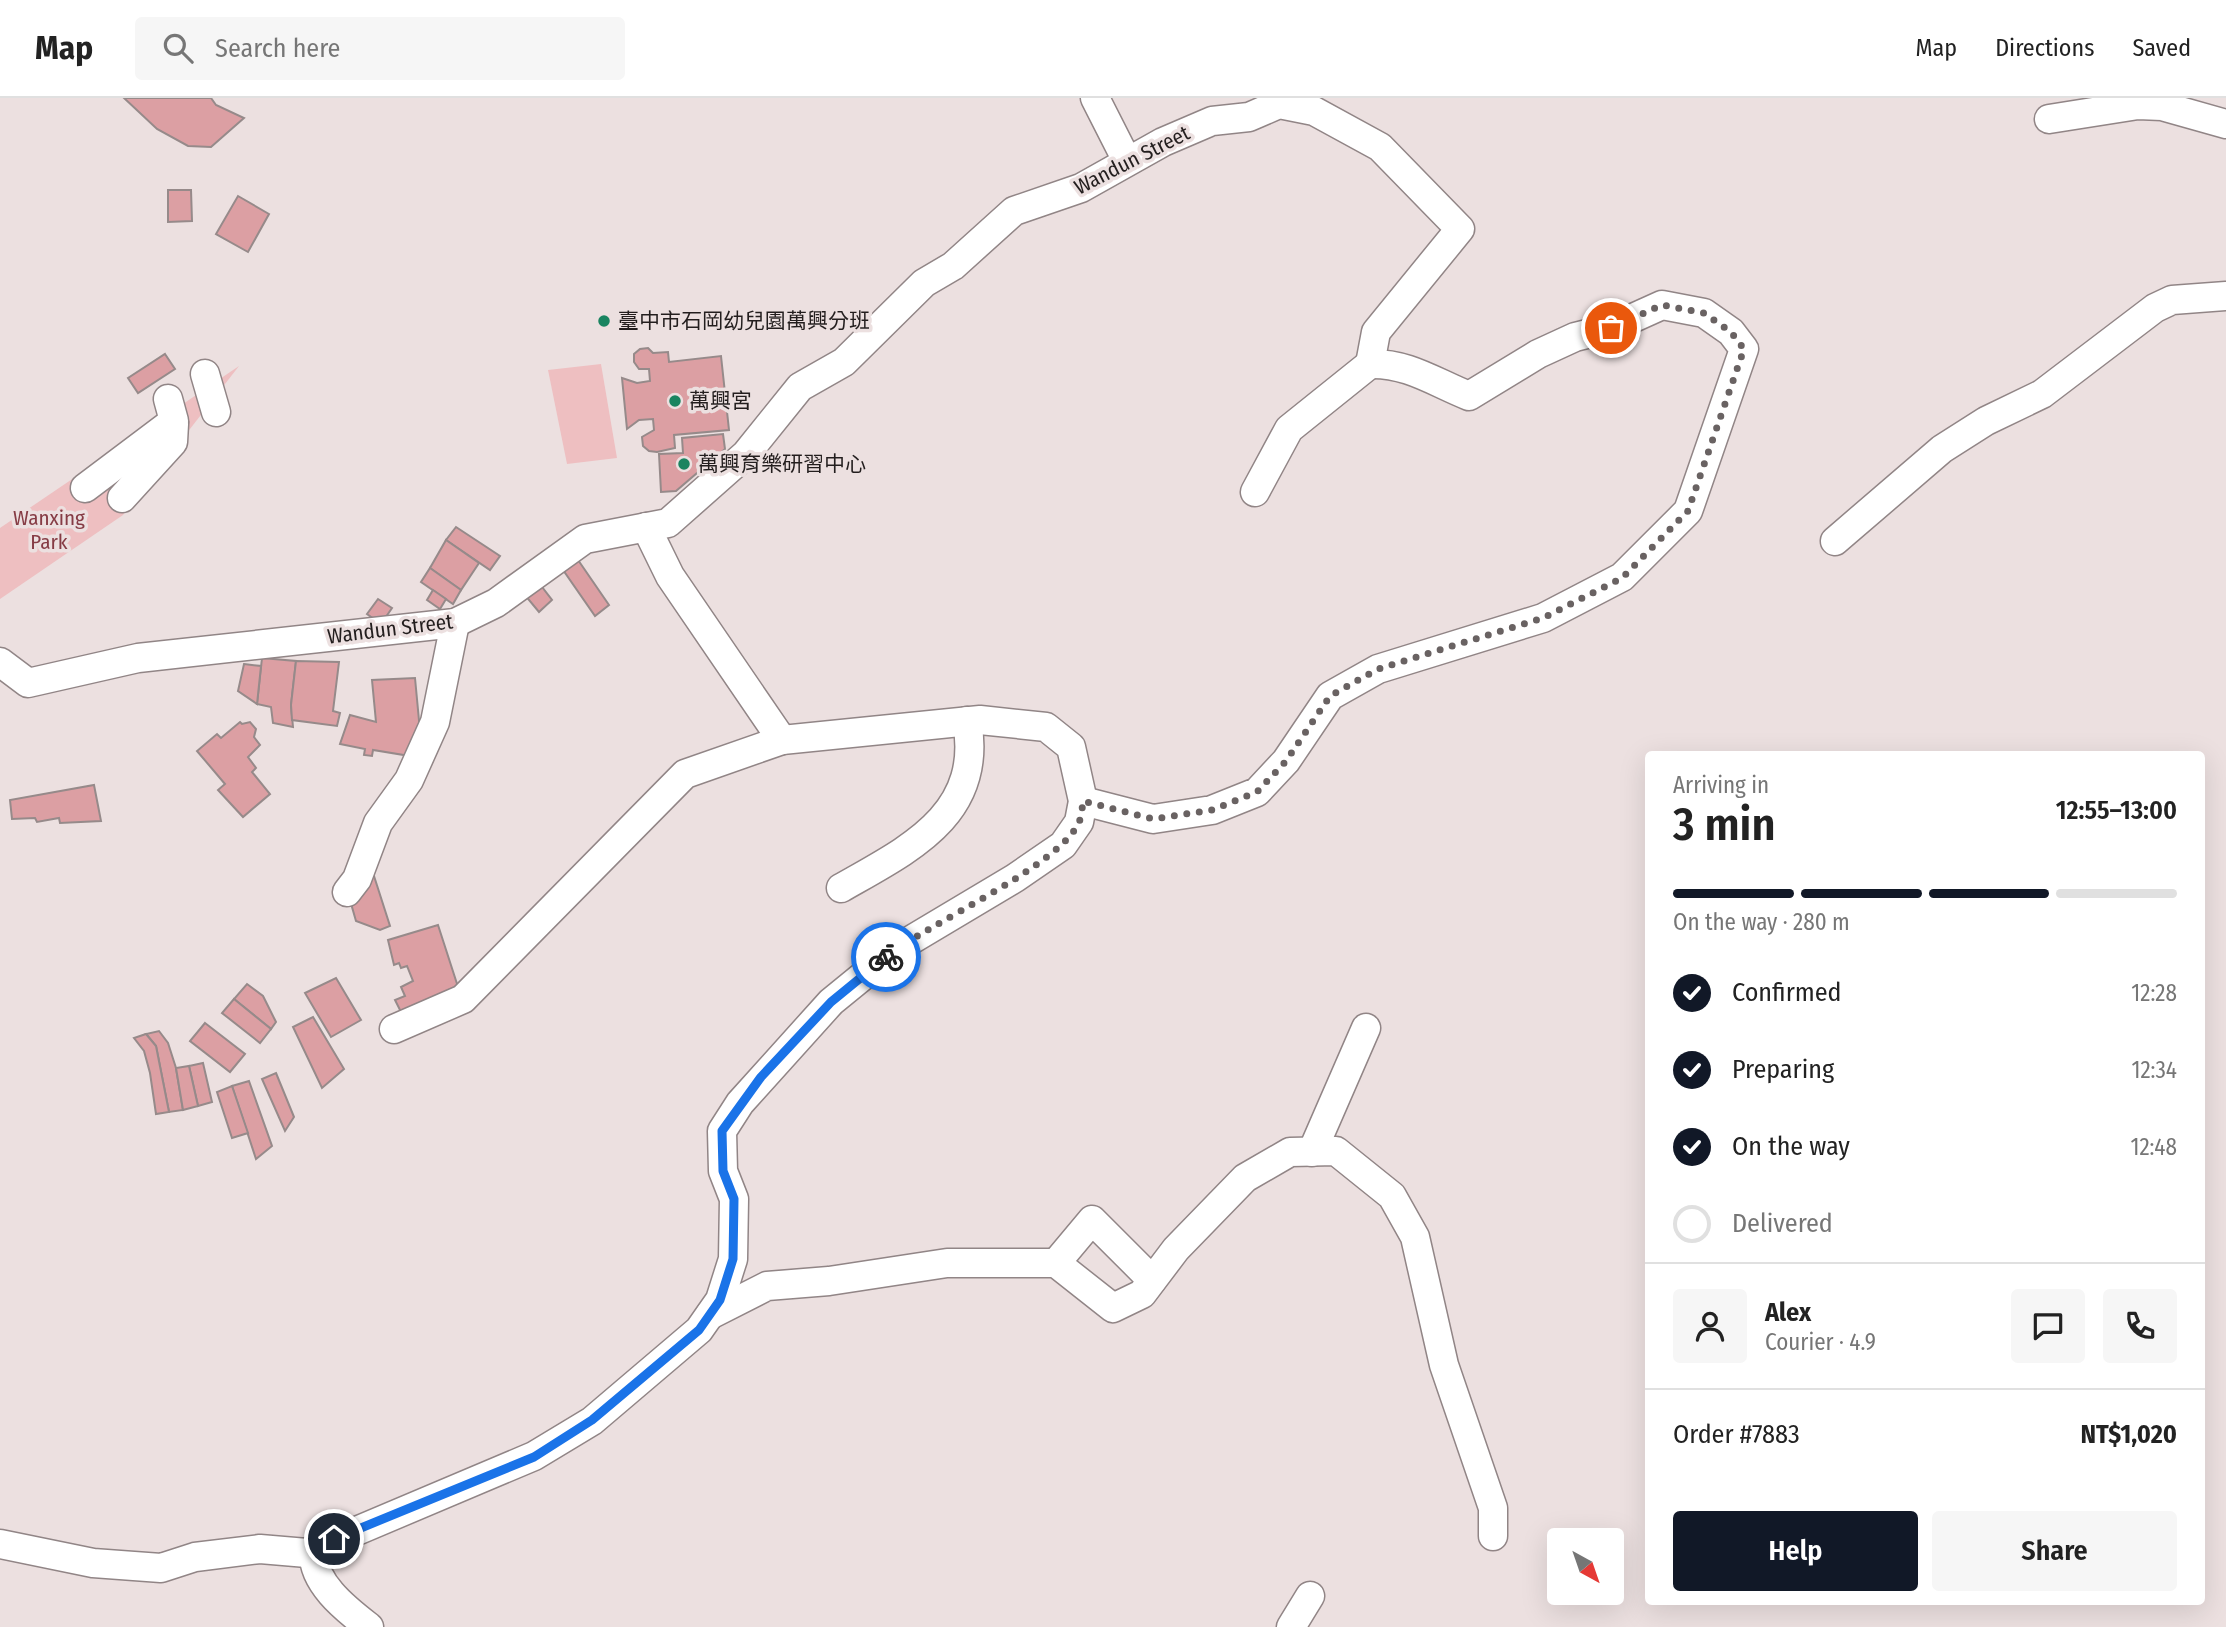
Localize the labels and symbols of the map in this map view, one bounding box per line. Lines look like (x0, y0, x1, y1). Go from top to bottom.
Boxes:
street label: Wandun Street (1070, 120, 1194, 200)
pin (1581, 298, 1641, 358)
place label: 臺中市石岡幼兒園萬興分班 (618, 308, 870, 334)
marker: 臺中市石岡幼兒園萬興分班 (596, 313, 612, 329)
place label: 萬興宮 (689, 388, 752, 414)
marker: 萬興宮 (667, 393, 683, 409)
place label: 萬興育樂研習中心 (698, 451, 866, 477)
marker: 萬興育樂研習中心 (676, 456, 692, 472)
park label: Wanxing Park (13, 505, 85, 555)
street label: Wandun Street (326, 608, 454, 650)
courier (851, 922, 921, 992)
pin (304, 1509, 364, 1569)
north arrow (1547, 1528, 1624, 1605)

